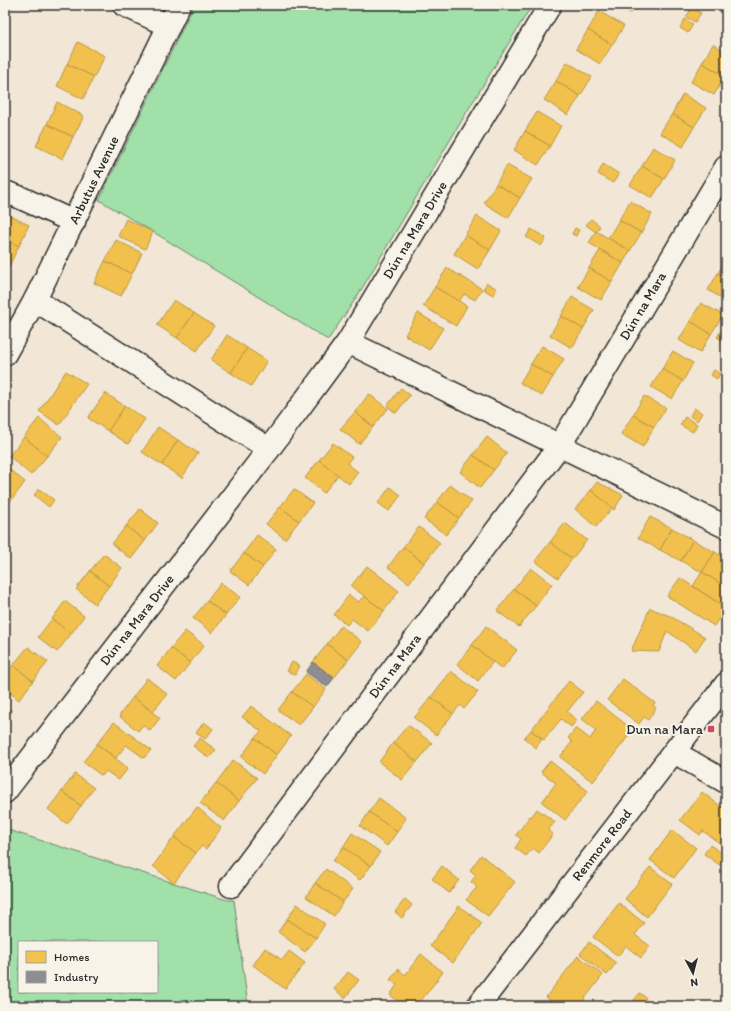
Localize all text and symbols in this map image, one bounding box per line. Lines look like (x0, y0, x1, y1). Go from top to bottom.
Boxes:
street label: Arbutus Avenue (65, 133, 123, 227)
street label: Dún na Mara Drive (379, 178, 451, 282)
street label: Dún na Mara (616, 268, 670, 343)
street label: Dún na Mara Drive (96, 571, 178, 669)
street label: Dún na Mara (365, 630, 425, 702)
place label: Dun na Mara (626, 721, 704, 738)
marker: Dun na Mara (706, 724, 716, 734)
street label: Renmore Road (569, 805, 636, 884)
legend (18, 941, 158, 993)
text: Homes (54, 950, 90, 964)
north arrow (673, 953, 713, 993)
text: Industry (54, 970, 99, 984)
text: N (690, 976, 699, 989)

